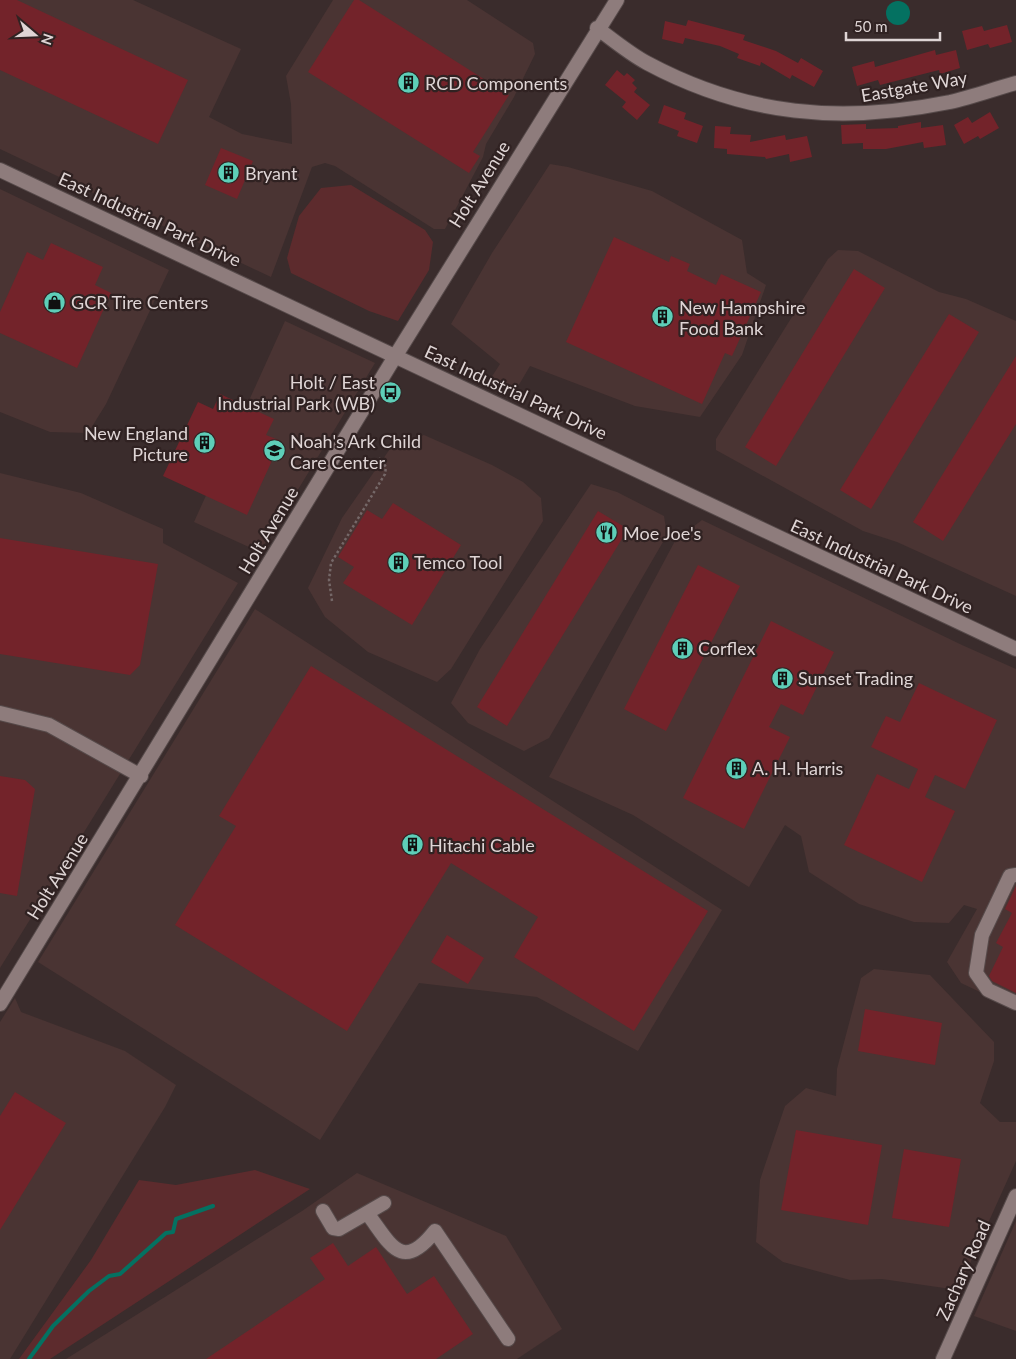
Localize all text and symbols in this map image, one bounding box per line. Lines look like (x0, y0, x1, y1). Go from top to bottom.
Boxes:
north arrow (10, 10, 60, 60)
scale bar (846, 10, 940, 42)
text: 50 m (854, 17, 888, 35)
text: N (38, 32, 58, 47)
street label: Eastgate Way (859, 66, 970, 106)
building icon: RCD Components (397, 71, 421, 95)
place label: RCD Components (425, 72, 568, 94)
street label: Holt Avenue (444, 137, 514, 231)
building icon: Bryant (217, 161, 241, 185)
place label: Bryant (245, 162, 298, 184)
street label: East Industrial Park Drive (55, 167, 245, 271)
shop icon: GCR Tire Centers (43, 290, 67, 314)
place label: GCR Tire Centers (71, 291, 208, 313)
place label: New Hampshire Food Bank (679, 296, 805, 339)
building icon: New Hampshire Food Bank (651, 305, 675, 329)
street label: East Industrial Park Drive (421, 340, 611, 444)
place label: Holt / East Industrial Park (WB) (217, 371, 376, 414)
bus stop icon: Holt / East Industrial Park (WB) (379, 380, 403, 404)
place label: New England Picture (84, 422, 188, 465)
place label: Noah's Ark Child Care Center (290, 430, 421, 473)
building icon: New England Picture (192, 431, 216, 455)
school or university icon: Noah's Ark Child Care Center (262, 439, 286, 463)
street label: Holt Avenue (233, 482, 303, 578)
street label: East Industrial Park Drive (787, 514, 977, 618)
restaurant icon: Moe Joe's (595, 521, 619, 545)
place label: Moe Joe's (623, 522, 701, 544)
building icon: Temco Tool (386, 550, 410, 574)
place label: Temco Tool (414, 551, 503, 573)
building icon: Corflex (670, 636, 694, 660)
place label: Corflex (698, 637, 756, 659)
building icon: Sunset Trading (770, 666, 794, 690)
place label: Sunset Trading (798, 667, 913, 689)
building icon: A. H. Harris (724, 756, 748, 780)
place label: A. H. Harris (752, 757, 843, 779)
street label: Holt Avenue (22, 829, 92, 923)
building icon: Hitachi Cable (401, 833, 425, 857)
place label: Hitachi Cable (429, 834, 535, 856)
street label: Zachary Road (931, 1217, 995, 1323)

